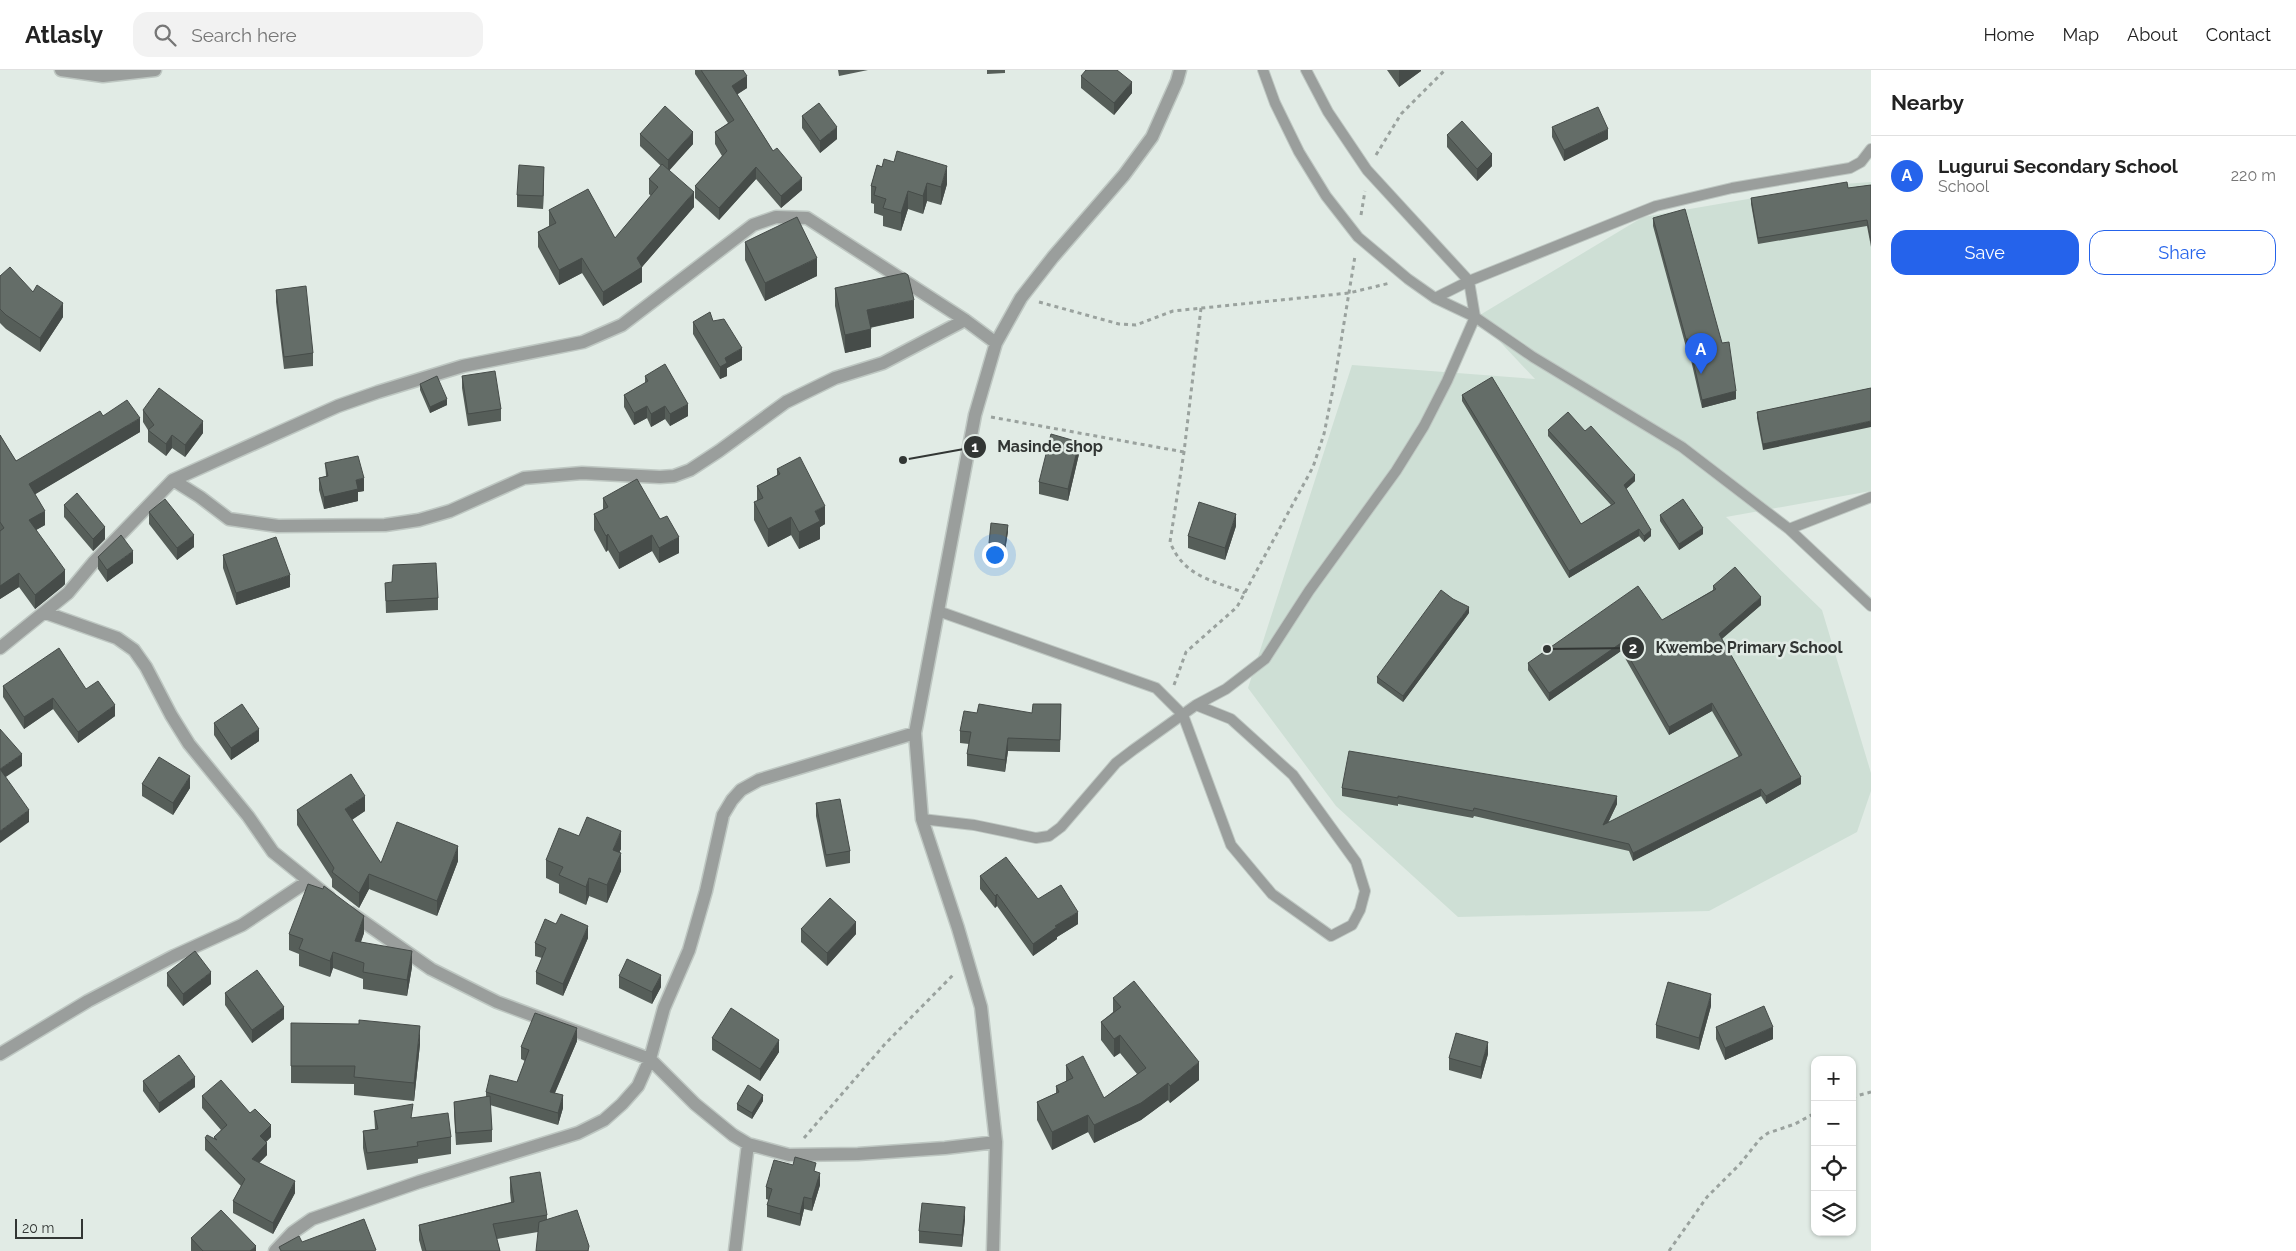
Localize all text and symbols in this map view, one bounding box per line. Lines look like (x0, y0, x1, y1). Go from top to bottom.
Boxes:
search box (133, 12, 483, 57)
text: Atlasly (25, 20, 103, 49)
icon: search (151, 21, 179, 49)
text: Search here (191, 24, 297, 46)
text: Home (1983, 24, 2034, 45)
text: Map (2062, 24, 2099, 45)
text: About (2127, 24, 2178, 45)
text: Contact (2206, 24, 2271, 45)
text: Nearby (1891, 90, 1964, 115)
text: Lugurui Secondary School (1938, 155, 2178, 177)
text: A (1902, 166, 1912, 185)
text: 220 m (2231, 166, 2276, 185)
text: School (1938, 177, 1989, 196)
button: Save (1891, 230, 2079, 275)
button: Share (2089, 230, 2276, 275)
pin: A (1685, 333, 1717, 374)
callout: Masinde shop (962, 431, 1113, 462)
text: Masinde shop (997, 437, 1103, 456)
text: 1 (971, 438, 979, 456)
your location (982, 542, 1008, 568)
callout: Kwembe Primary School (1620, 632, 1853, 663)
text: Kwembe Primary School (1656, 638, 1843, 657)
text: 2 (1629, 639, 1637, 657)
map controls (1811, 1056, 1856, 1236)
button: + (1811, 1056, 1856, 1101)
button: − (1811, 1101, 1856, 1146)
button: locate (1811, 1146, 1856, 1191)
button: layers (1811, 1191, 1856, 1236)
scale bar (15, 1216, 82, 1239)
text: 20 m (22, 1220, 54, 1236)

